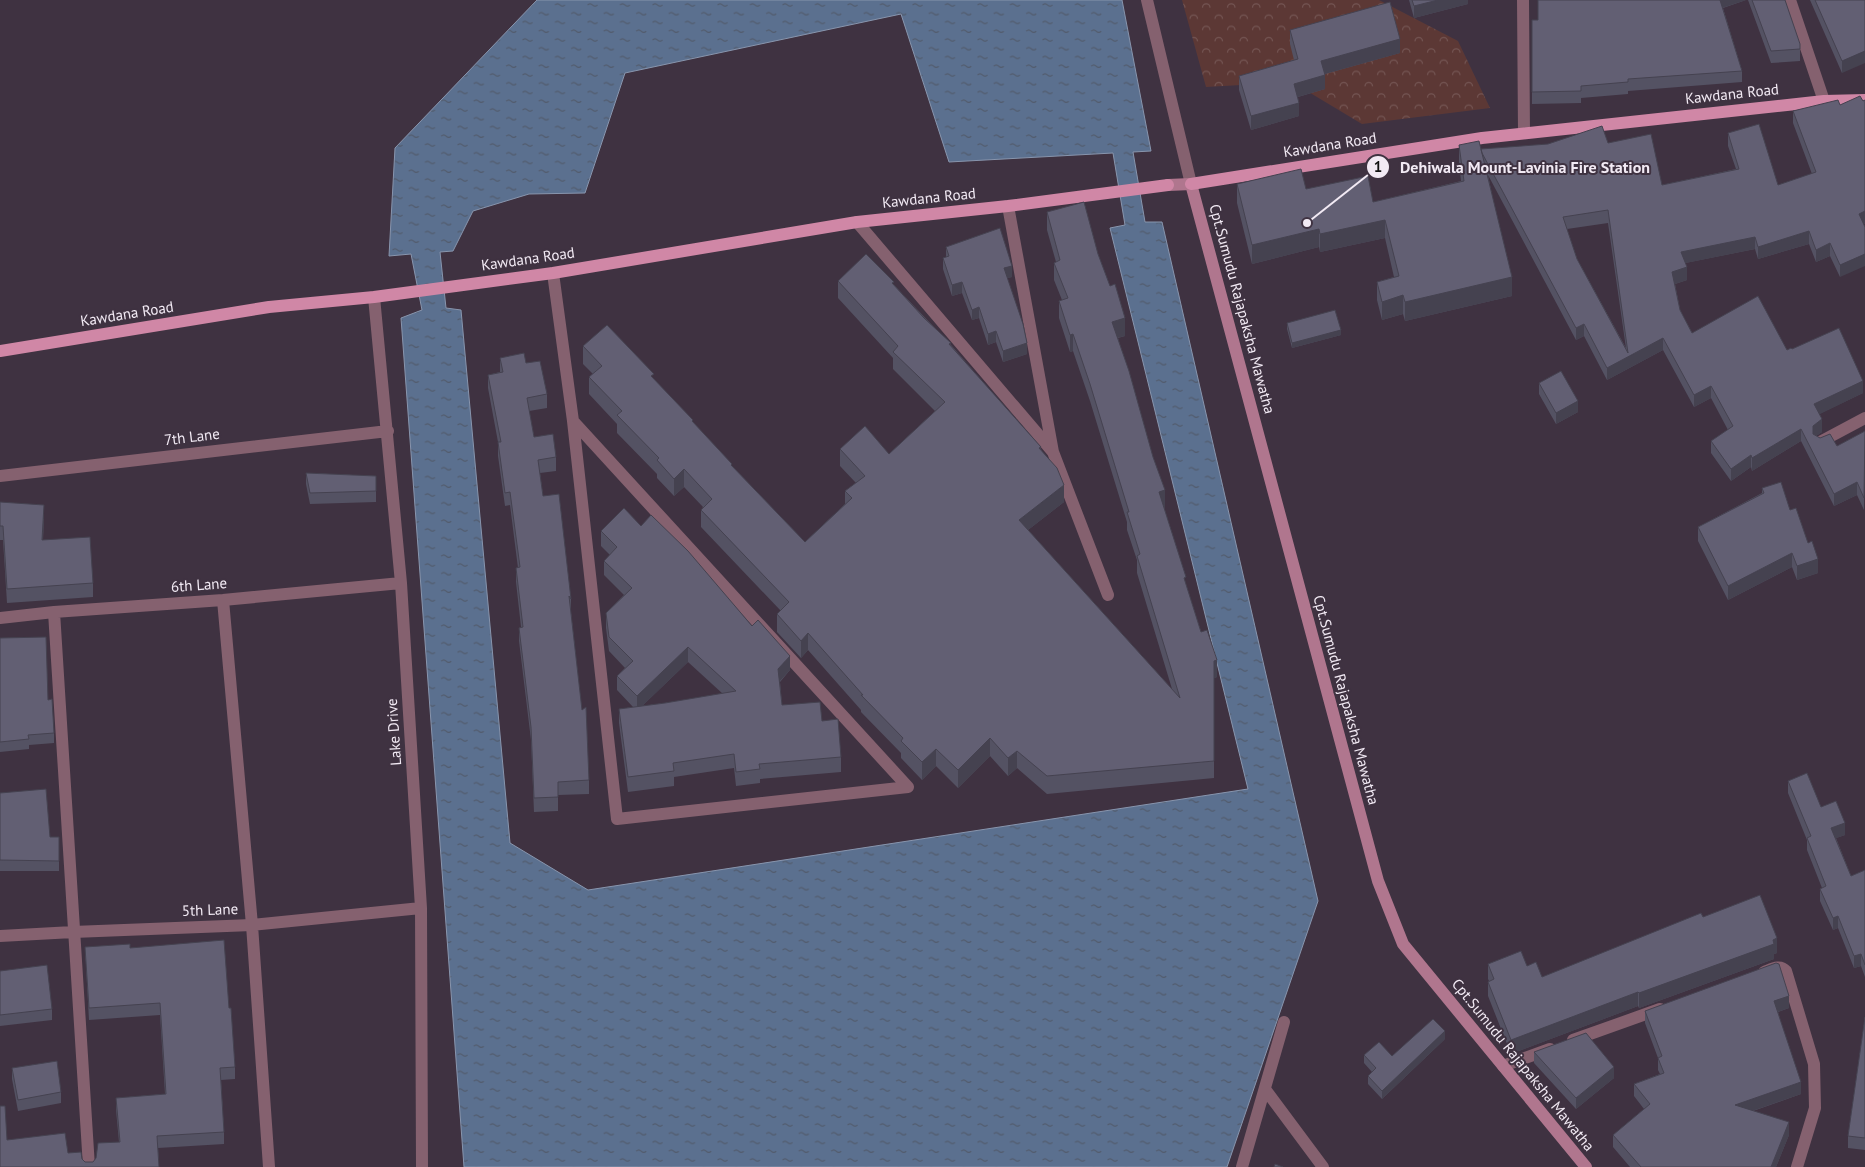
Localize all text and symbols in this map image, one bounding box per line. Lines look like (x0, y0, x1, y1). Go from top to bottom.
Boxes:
street label: Kawdana Road (1684, 79, 1780, 108)
street label: Kawdana Road (1282, 128, 1378, 161)
callout: Dehiwala Mount-Lavinia Fire Station (1365, 152, 1660, 183)
text: 1 (1374, 157, 1382, 176)
text: Dehiwala Mount-Lavinia Fire Station (1400, 157, 1650, 177)
street label: Kawdana Road (881, 183, 977, 212)
street label: Cpt.Sumudu Rajapaksha Mawatha (1205, 202, 1280, 416)
street label: Kawdana Road (480, 243, 576, 274)
street label: Kawdana Road (79, 297, 175, 330)
street label: 7th Lane (163, 424, 221, 449)
street label: 6th Lane (170, 573, 228, 596)
street label: Cpt.Sumudu Rajapaksha Mawatha (1309, 593, 1384, 807)
street label: Lake Drive (382, 698, 405, 766)
street label: 5th Lane (182, 899, 238, 920)
street label: Cpt.Sumudu Rajapaksha Mawatha (1448, 975, 1599, 1155)

